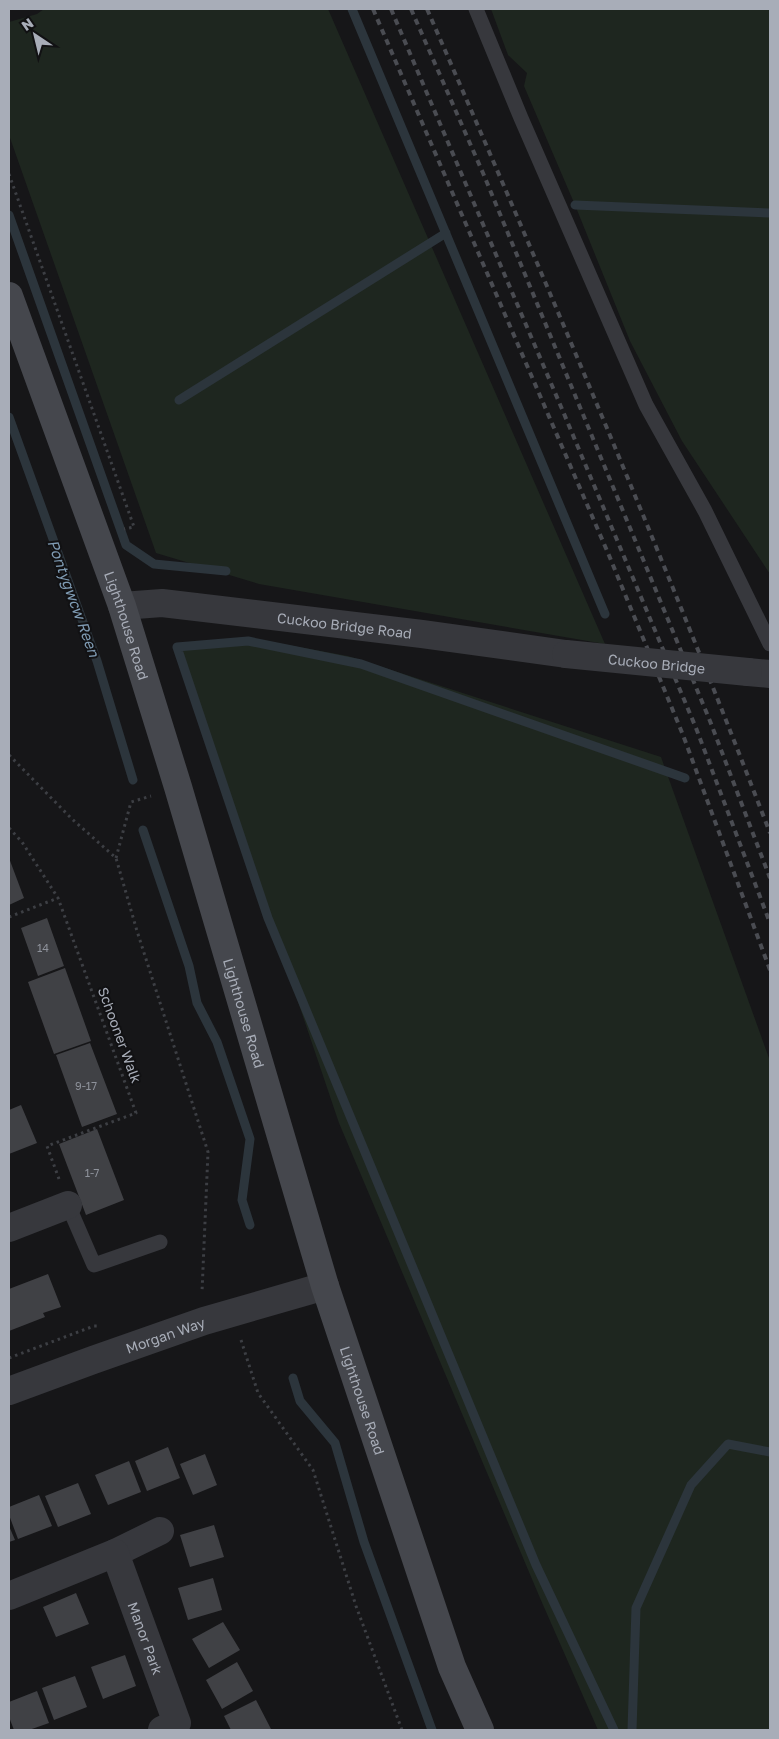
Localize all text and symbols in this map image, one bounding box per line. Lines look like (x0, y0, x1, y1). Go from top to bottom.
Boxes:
north arrow (10, 10, 60, 60)
text: N (18, 14, 36, 34)
water label: Pontygwcw Reen (43, 537, 104, 660)
street label: Lighthouse Road (101, 569, 153, 682)
street label: Cuckoo Bridge Road (276, 608, 413, 641)
street label: Cuckoo Bridge (607, 650, 706, 676)
house number: 14 (37, 941, 49, 954)
street label: Lighthouse Road (220, 956, 269, 1070)
street label: Schooner Walk (95, 985, 145, 1085)
house number: 9-17 (75, 1079, 97, 1092)
house number: 1-7 (85, 1166, 100, 1179)
street label: Morgan Way (123, 1313, 207, 1356)
street label: Lighthouse Road (337, 1344, 389, 1457)
street label: Manor Park (125, 1599, 167, 1677)

